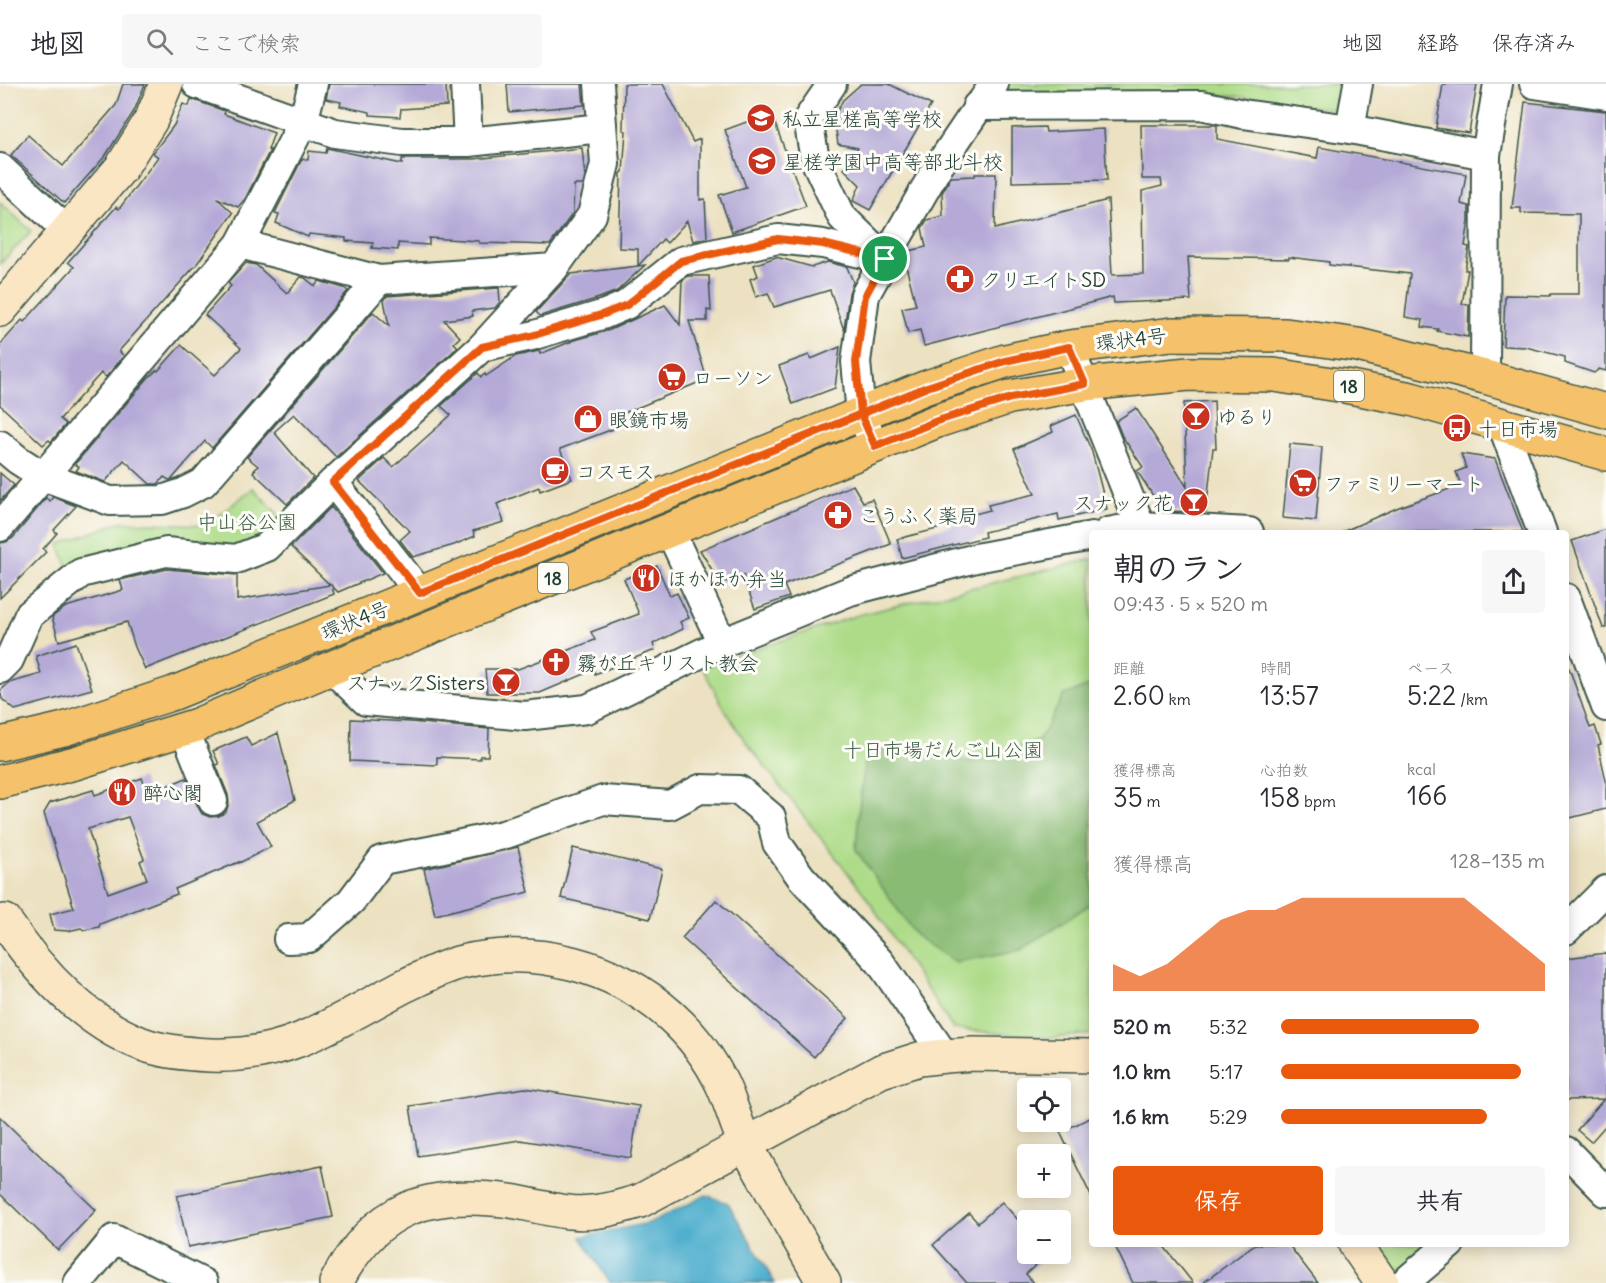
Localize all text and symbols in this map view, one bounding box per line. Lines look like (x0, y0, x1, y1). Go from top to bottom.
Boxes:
search box (122, 14, 542, 68)
text: 地図 (30, 25, 86, 61)
icon: search (143, 25, 176, 58)
text: ここで検索 (191, 29, 301, 57)
text: 地図 (1342, 29, 1384, 56)
text: 経路 (1417, 29, 1459, 56)
text: 保存済み (1492, 29, 1576, 56)
school or university icon: 私立星槎高等学校 (745, 102, 777, 134)
place label: 私立星槎高等学校 (782, 106, 942, 131)
school or university icon: 星槎学園中高等部北斗校 (746, 145, 778, 177)
place label: 星槎学園中高等部北斗校 (783, 149, 1003, 174)
pin (859, 233, 910, 284)
icon: arrive (868, 242, 901, 275)
pharmacy icon: クリエイトSD (944, 263, 976, 295)
place label: クリエイトSD (981, 267, 1106, 292)
street label: 環状4号 (1094, 322, 1168, 356)
supermarket icon: ローソン (656, 361, 688, 393)
place label: ローソン (693, 365, 773, 390)
road number: 18 (1334, 371, 1364, 401)
bar icon: ゆるり (1180, 400, 1212, 432)
shop icon: 眼鏡市場 (572, 403, 604, 435)
place label: ゆるり (1217, 404, 1277, 429)
place label: 眼鏡市場 (609, 407, 689, 432)
bus stop icon: 十日市場 (1441, 412, 1473, 444)
place label: 十日市場 (1478, 416, 1558, 441)
cafe icon: コスモス (539, 455, 571, 487)
place label: コスモス (576, 459, 655, 484)
supermarket icon: ファミリーマート (1287, 467, 1319, 499)
place label: ファミリーマート (1324, 471, 1484, 496)
bar icon: スナック花 (1178, 486, 1210, 518)
place label: スナック花 (1073, 490, 1173, 515)
pharmacy icon: こうふく薬局 (822, 499, 854, 531)
place label: こうふく薬局 (859, 503, 978, 528)
park label: 中山谷公園 (197, 509, 297, 534)
text: 朝のラン (1113, 547, 1245, 589)
button: share (1482, 550, 1545, 613)
restaurant icon: ほかほか弁当 (630, 562, 662, 594)
road number: 18 (538, 563, 568, 593)
place label: ほかほか弁当 (667, 566, 787, 591)
text: 09:43 · 5 × 520 m (1113, 591, 1268, 616)
street label: 環状4号 (317, 595, 393, 645)
church icon: 霧が丘キリスト教会 (540, 646, 572, 678)
place label: 霧が丘キリスト教会 (577, 650, 759, 675)
text: 距離 (1113, 658, 1145, 678)
text: 時間 (1260, 658, 1292, 678)
text: ペース (1407, 658, 1454, 678)
bar icon: スナックSisters (490, 666, 522, 698)
place label: スナックSisters (346, 670, 485, 695)
text: 2.60 (1113, 679, 1165, 712)
text: 13:57 (1260, 679, 1319, 712)
text: 5:22 (1407, 679, 1456, 712)
text: km (1165, 689, 1191, 709)
text: /km (1456, 689, 1488, 709)
park label: 十日市場だんご山公園 (843, 737, 1043, 762)
text: kcal (1407, 759, 1436, 779)
text: 獲得標高 (1113, 760, 1177, 780)
text: 心拍数 (1260, 760, 1308, 780)
restaurant icon: 醉心閣 (106, 776, 138, 808)
text: 166 (1407, 779, 1447, 812)
place label: 醉心閣 (143, 780, 203, 805)
text: 35 (1113, 781, 1143, 814)
text: 158 (1260, 781, 1300, 814)
text: m (1143, 791, 1161, 811)
text: bpm (1300, 791, 1336, 811)
text: 128–135 m (1450, 848, 1545, 873)
text: 獲得標高 (1113, 851, 1193, 876)
text: 520 m (1113, 1014, 1171, 1039)
text: 5:32 (1209, 1014, 1247, 1039)
text: 1.0 km (1113, 1059, 1171, 1084)
text: 5:17 (1209, 1059, 1243, 1084)
map controls (1017, 1078, 1071, 1264)
button: locate (1017, 1078, 1071, 1132)
text: 1.6 km (1113, 1104, 1169, 1129)
text: 5:29 (1209, 1104, 1247, 1129)
button: + (1017, 1144, 1071, 1198)
button: 保存 (1113, 1166, 1323, 1235)
button: 共有 (1335, 1166, 1545, 1235)
button: − (1017, 1210, 1071, 1264)

